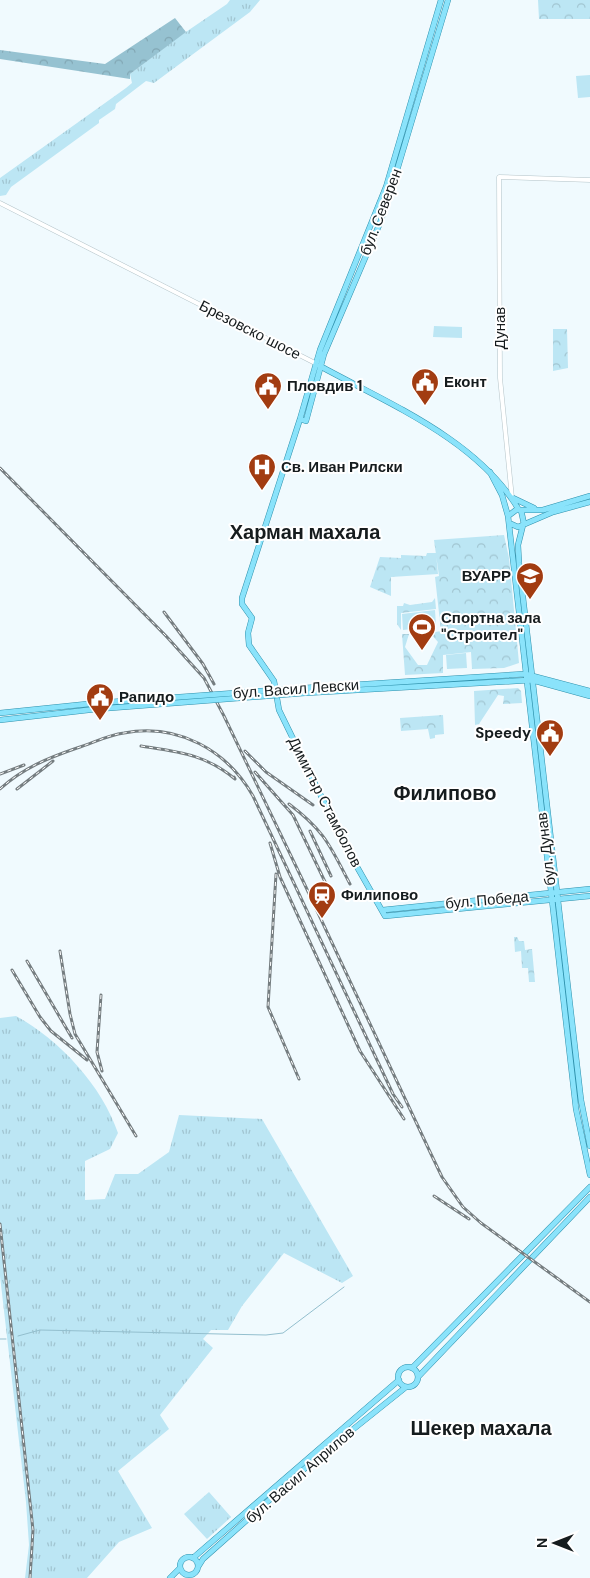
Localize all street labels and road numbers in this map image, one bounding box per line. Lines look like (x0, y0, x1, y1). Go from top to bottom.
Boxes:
street label: бул. Северен (355, 166, 407, 258)
street label: Брезовско шосе (196, 296, 304, 364)
street label: Дунав (490, 307, 510, 349)
street label: бул. Васил Левски (232, 675, 360, 703)
street label: Димитър Стамболов (283, 733, 367, 871)
street label: бул. Дунав (532, 811, 560, 887)
street label: бул. Победа (444, 886, 530, 914)
street label: бул. Васил Априлов (241, 1422, 359, 1528)

